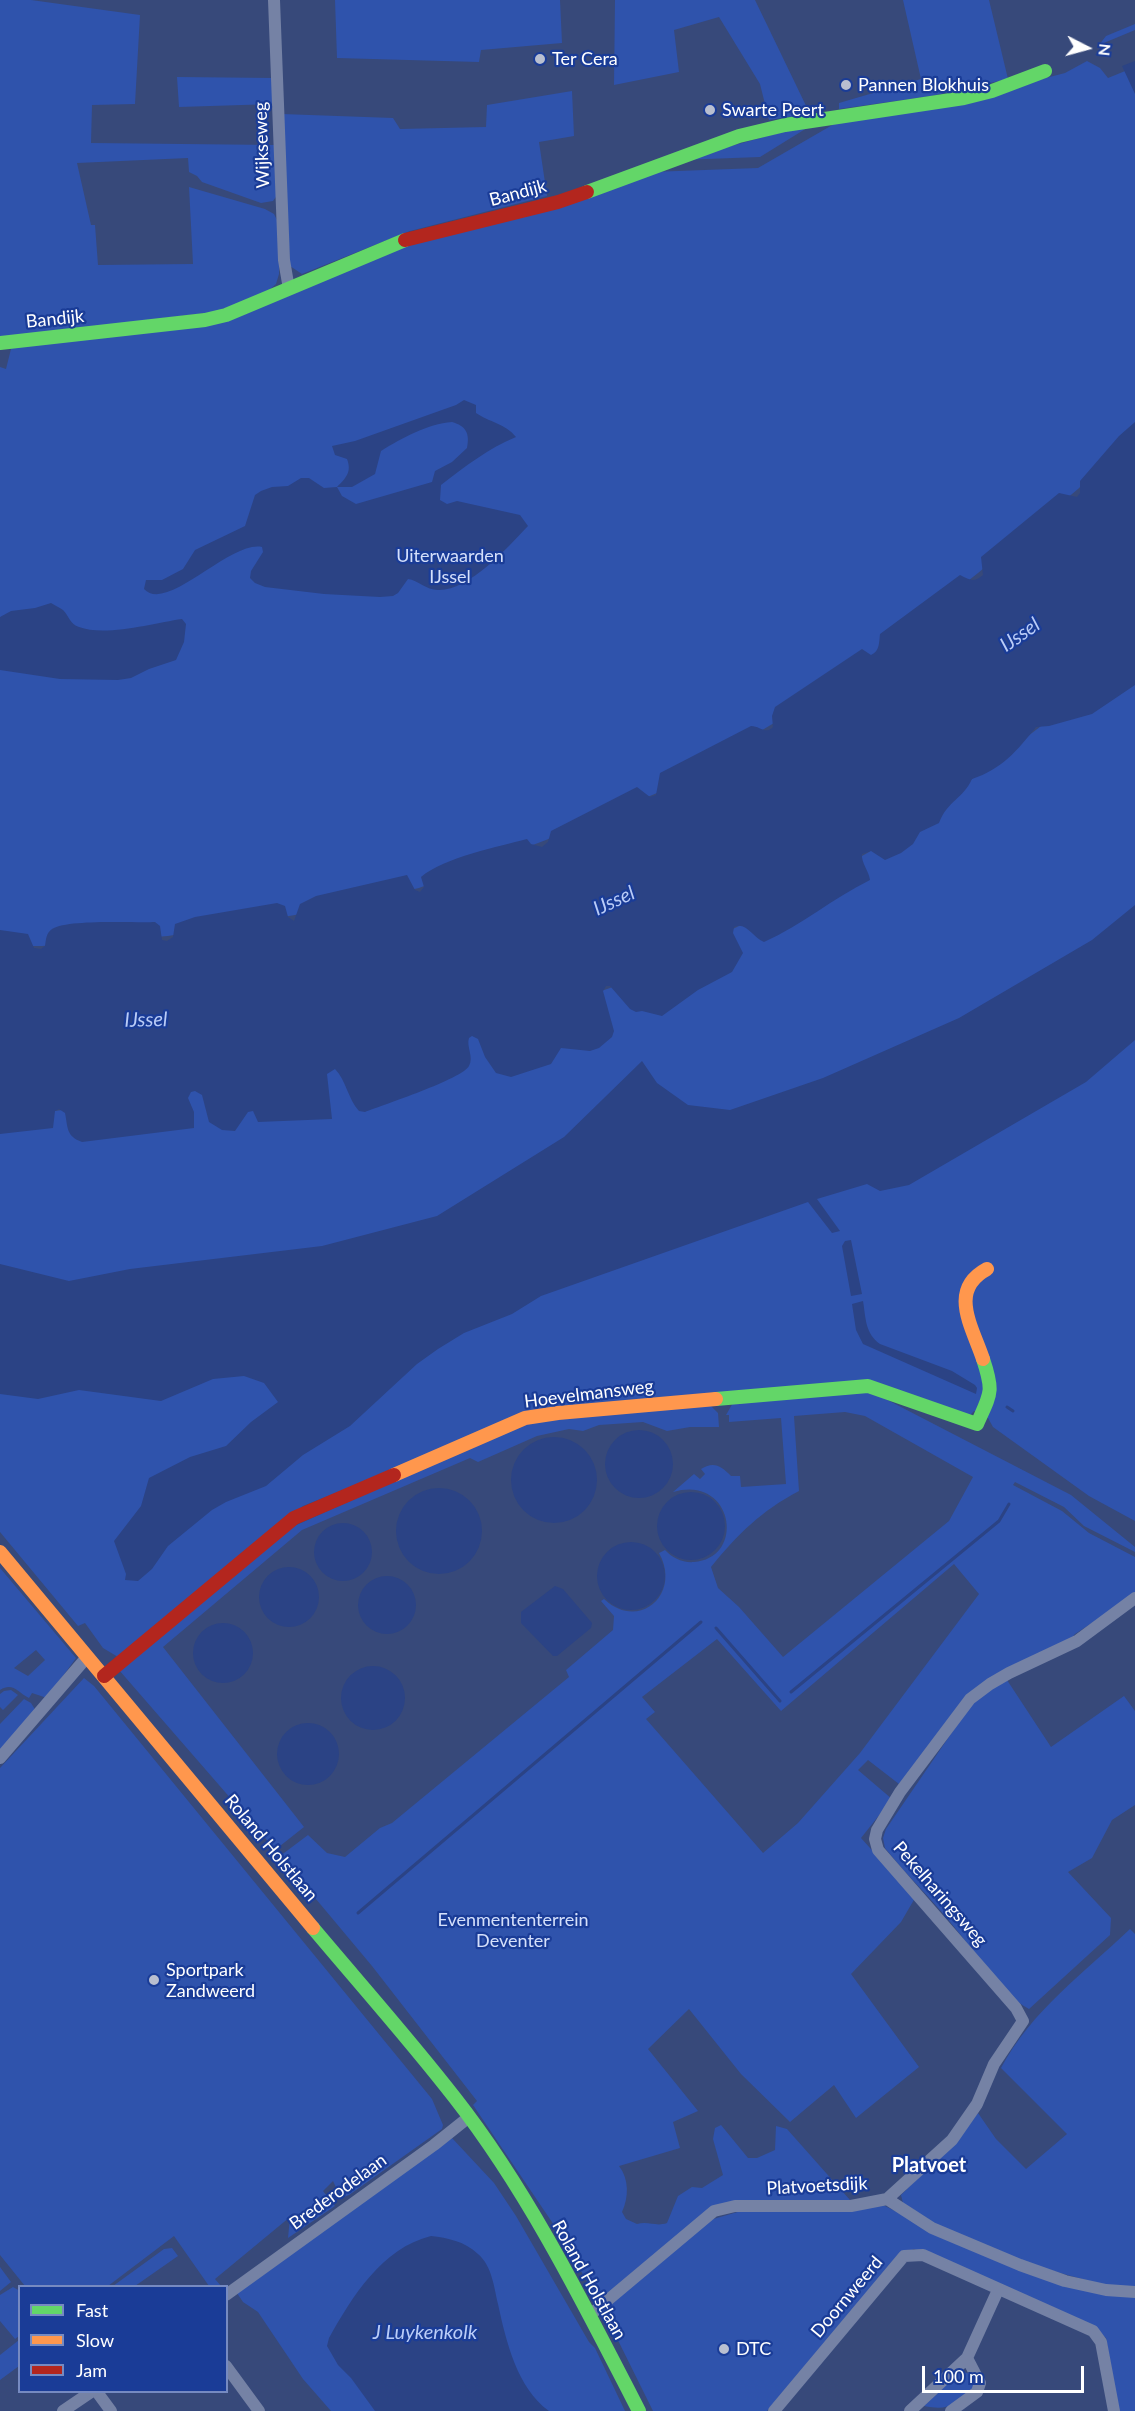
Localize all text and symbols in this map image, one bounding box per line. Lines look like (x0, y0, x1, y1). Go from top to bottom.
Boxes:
north arrow (1057, 18, 1117, 78)
text: N (1095, 43, 1115, 57)
place label: Ter Cera (552, 48, 618, 70)
marker: Ter Cera (533, 52, 547, 66)
place label: Pannen Blokhuis (858, 74, 989, 96)
marker: Pannen Blokhuis (839, 78, 853, 92)
place label: Swarte Peert (722, 99, 824, 121)
street label: Wijkseweg (250, 101, 274, 189)
marker: Swarte Peert (703, 103, 717, 117)
street label: Bandijk (487, 175, 549, 211)
street label: Bandijk (25, 305, 85, 333)
park label: Uiterwaarden IJssel (396, 545, 504, 588)
water label: IJssel (995, 613, 1045, 657)
water label: IJssel (589, 881, 639, 921)
water label: IJssel (124, 1008, 168, 1032)
street label: Hoevelmansweg (523, 1375, 655, 1413)
street label: Roland Holstlaan (220, 1790, 322, 1906)
street label: Pekelharingsweg (888, 1837, 992, 1951)
park label: Evenmententerrein Deventer (437, 1909, 589, 1952)
place label: Sportpark Zandweerd (166, 1959, 255, 2002)
marker: Sportpark Zandweerd (147, 1973, 161, 1987)
street label: Brederodelaan (285, 2150, 391, 2234)
district label: Platvoet (892, 2154, 966, 2178)
street label: Platvoetsdijk (766, 2173, 868, 2199)
street label: Roland Holstlaan (547, 2217, 631, 2343)
street label: Doornweerd (807, 2252, 887, 2342)
legend (18, 2285, 228, 2393)
text: Fast (76, 2299, 108, 2321)
water label: J Luykenkolk (373, 2321, 477, 2345)
text: Slow (76, 2329, 114, 2351)
place label: DTC (736, 2338, 771, 2360)
marker: DTC (717, 2342, 731, 2356)
scale bar (925, 2354, 1087, 2392)
text: Jam (76, 2359, 107, 2381)
text: 100 m (933, 2365, 984, 2387)

